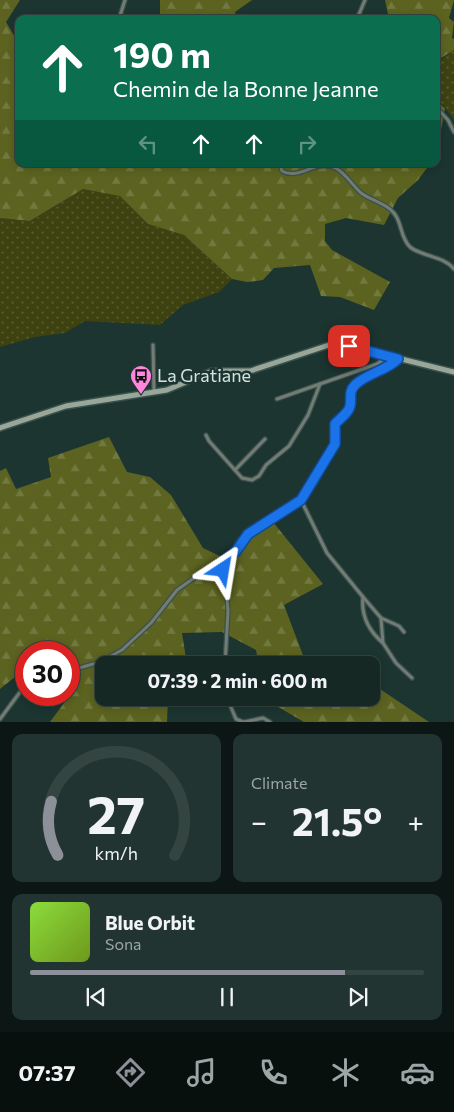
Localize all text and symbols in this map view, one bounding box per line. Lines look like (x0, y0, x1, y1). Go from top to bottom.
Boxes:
text: 190 m (113, 32, 211, 75)
icon: ahead (30, 35, 95, 100)
text: Chemin de la Bonne Jeanne (113, 75, 378, 102)
icon: left (134, 130, 162, 158)
icon: ahead (187, 130, 215, 158)
icon: ahead (240, 130, 268, 158)
icon: right (293, 130, 321, 158)
pin (328, 325, 370, 367)
icon: arrive (335, 332, 363, 360)
bus stop icon: La Gratiane (129, 364, 153, 395)
place label: La Gratiane (157, 364, 251, 386)
position arrow (196, 543, 248, 595)
speed limit sign: 30 (15, 641, 80, 706)
text: 07:39 · 2 min · 600 m (148, 669, 327, 692)
text: Climate (251, 773, 307, 792)
text: 27 (88, 781, 145, 845)
text: 21.5° (292, 797, 382, 844)
text: − (251, 804, 267, 838)
text: + (408, 804, 424, 838)
text: km/h (95, 842, 138, 864)
text: Blue Orbit (105, 911, 195, 934)
text: Sona (105, 934, 141, 953)
icon: previous (82, 983, 110, 1011)
icon: pause (213, 983, 241, 1011)
icon: next (344, 983, 372, 1011)
icon: directions (113, 1055, 148, 1090)
icon: music (184, 1055, 219, 1090)
icon: phone (256, 1055, 291, 1090)
icon: climate (328, 1055, 363, 1090)
icon: car (400, 1055, 435, 1090)
text: 07:37 (18, 1059, 76, 1086)

